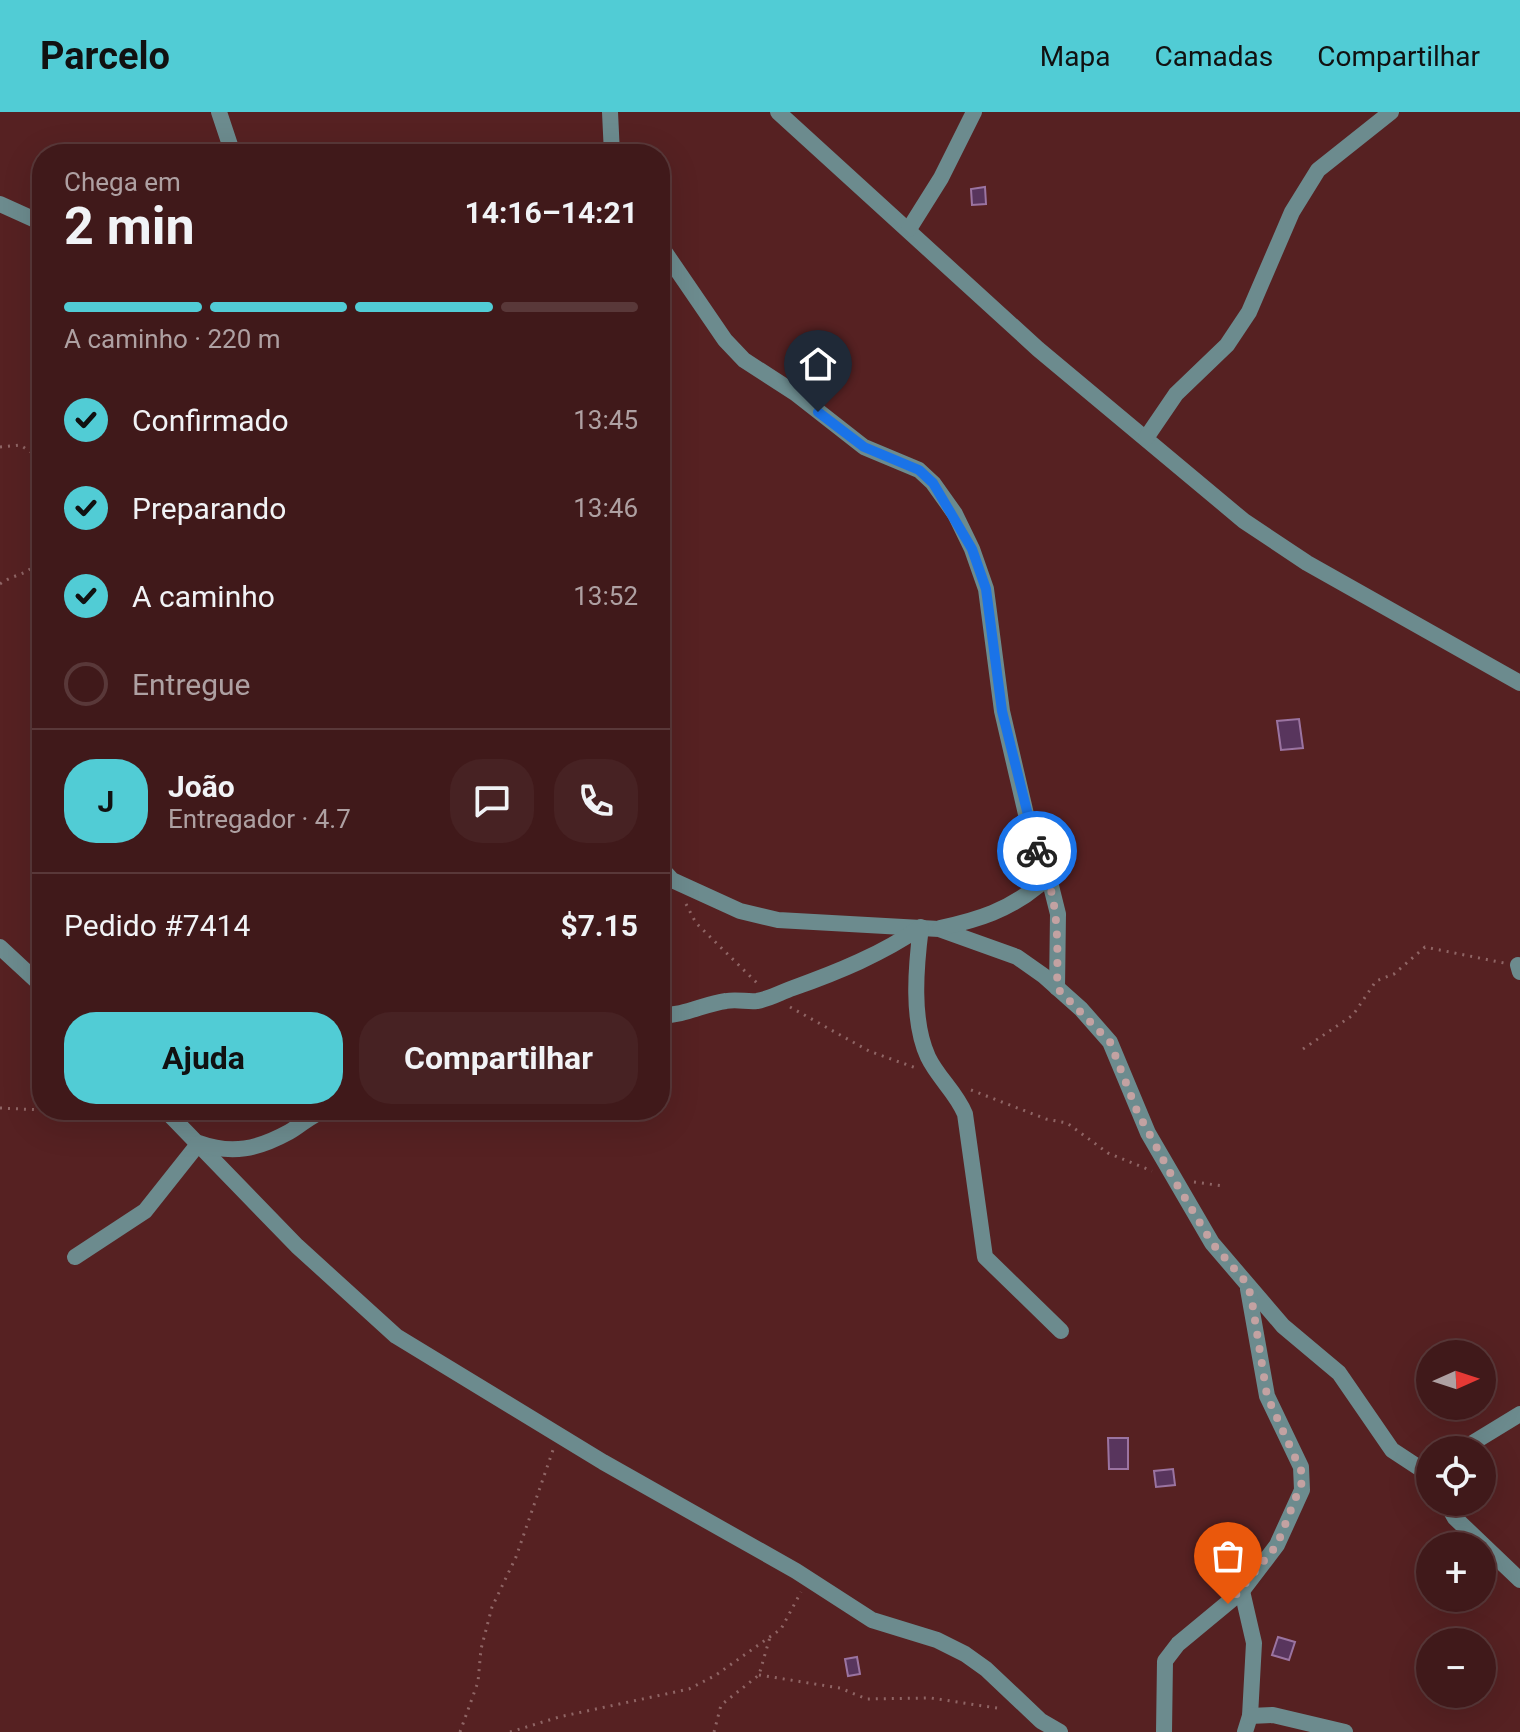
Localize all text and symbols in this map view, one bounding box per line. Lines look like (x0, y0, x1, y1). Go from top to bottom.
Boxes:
text: Parcelo (40, 34, 170, 78)
text: Mapa (1040, 40, 1110, 73)
text: Camadas (1154, 40, 1273, 73)
text: Compartilhar (1317, 40, 1480, 73)
text: Chega em (64, 167, 181, 197)
text: 14:16–14:21 (464, 195, 638, 230)
text: 2 min (64, 196, 195, 257)
text: A caminho · 220 m (64, 324, 281, 354)
pin (784, 330, 852, 412)
icon: home (796, 342, 840, 386)
icon: check (64, 398, 108, 442)
text: Confirmado (132, 403, 289, 438)
text: 13:45 (573, 405, 638, 435)
icon: check (64, 486, 108, 530)
text: Preparando (132, 491, 286, 526)
text: 13:46 (573, 493, 638, 523)
icon: check (64, 574, 108, 618)
text: A caminho (132, 579, 275, 614)
text: 13:52 (573, 581, 638, 611)
text: Entregue (132, 667, 251, 702)
button: chat (450, 759, 534, 843)
button: phone (554, 759, 638, 843)
text: João (168, 769, 235, 804)
text: J (98, 784, 114, 819)
text: Entregador · 4.7 (168, 804, 351, 834)
courier (997, 811, 1077, 891)
icon: bike (1015, 829, 1059, 873)
text: Pedido #7414 (64, 908, 250, 943)
text: $7.15 (560, 908, 638, 943)
button: Ajuda (64, 1012, 343, 1104)
button: Compartilhar (359, 1012, 638, 1104)
north arrow (1416, 1340, 1496, 1420)
map controls (1416, 1340, 1496, 1708)
button: locate (1416, 1436, 1496, 1516)
pin (1194, 1522, 1262, 1604)
button: + (1416, 1532, 1496, 1612)
icon: bag (1206, 1534, 1250, 1578)
button: − (1416, 1628, 1496, 1708)

